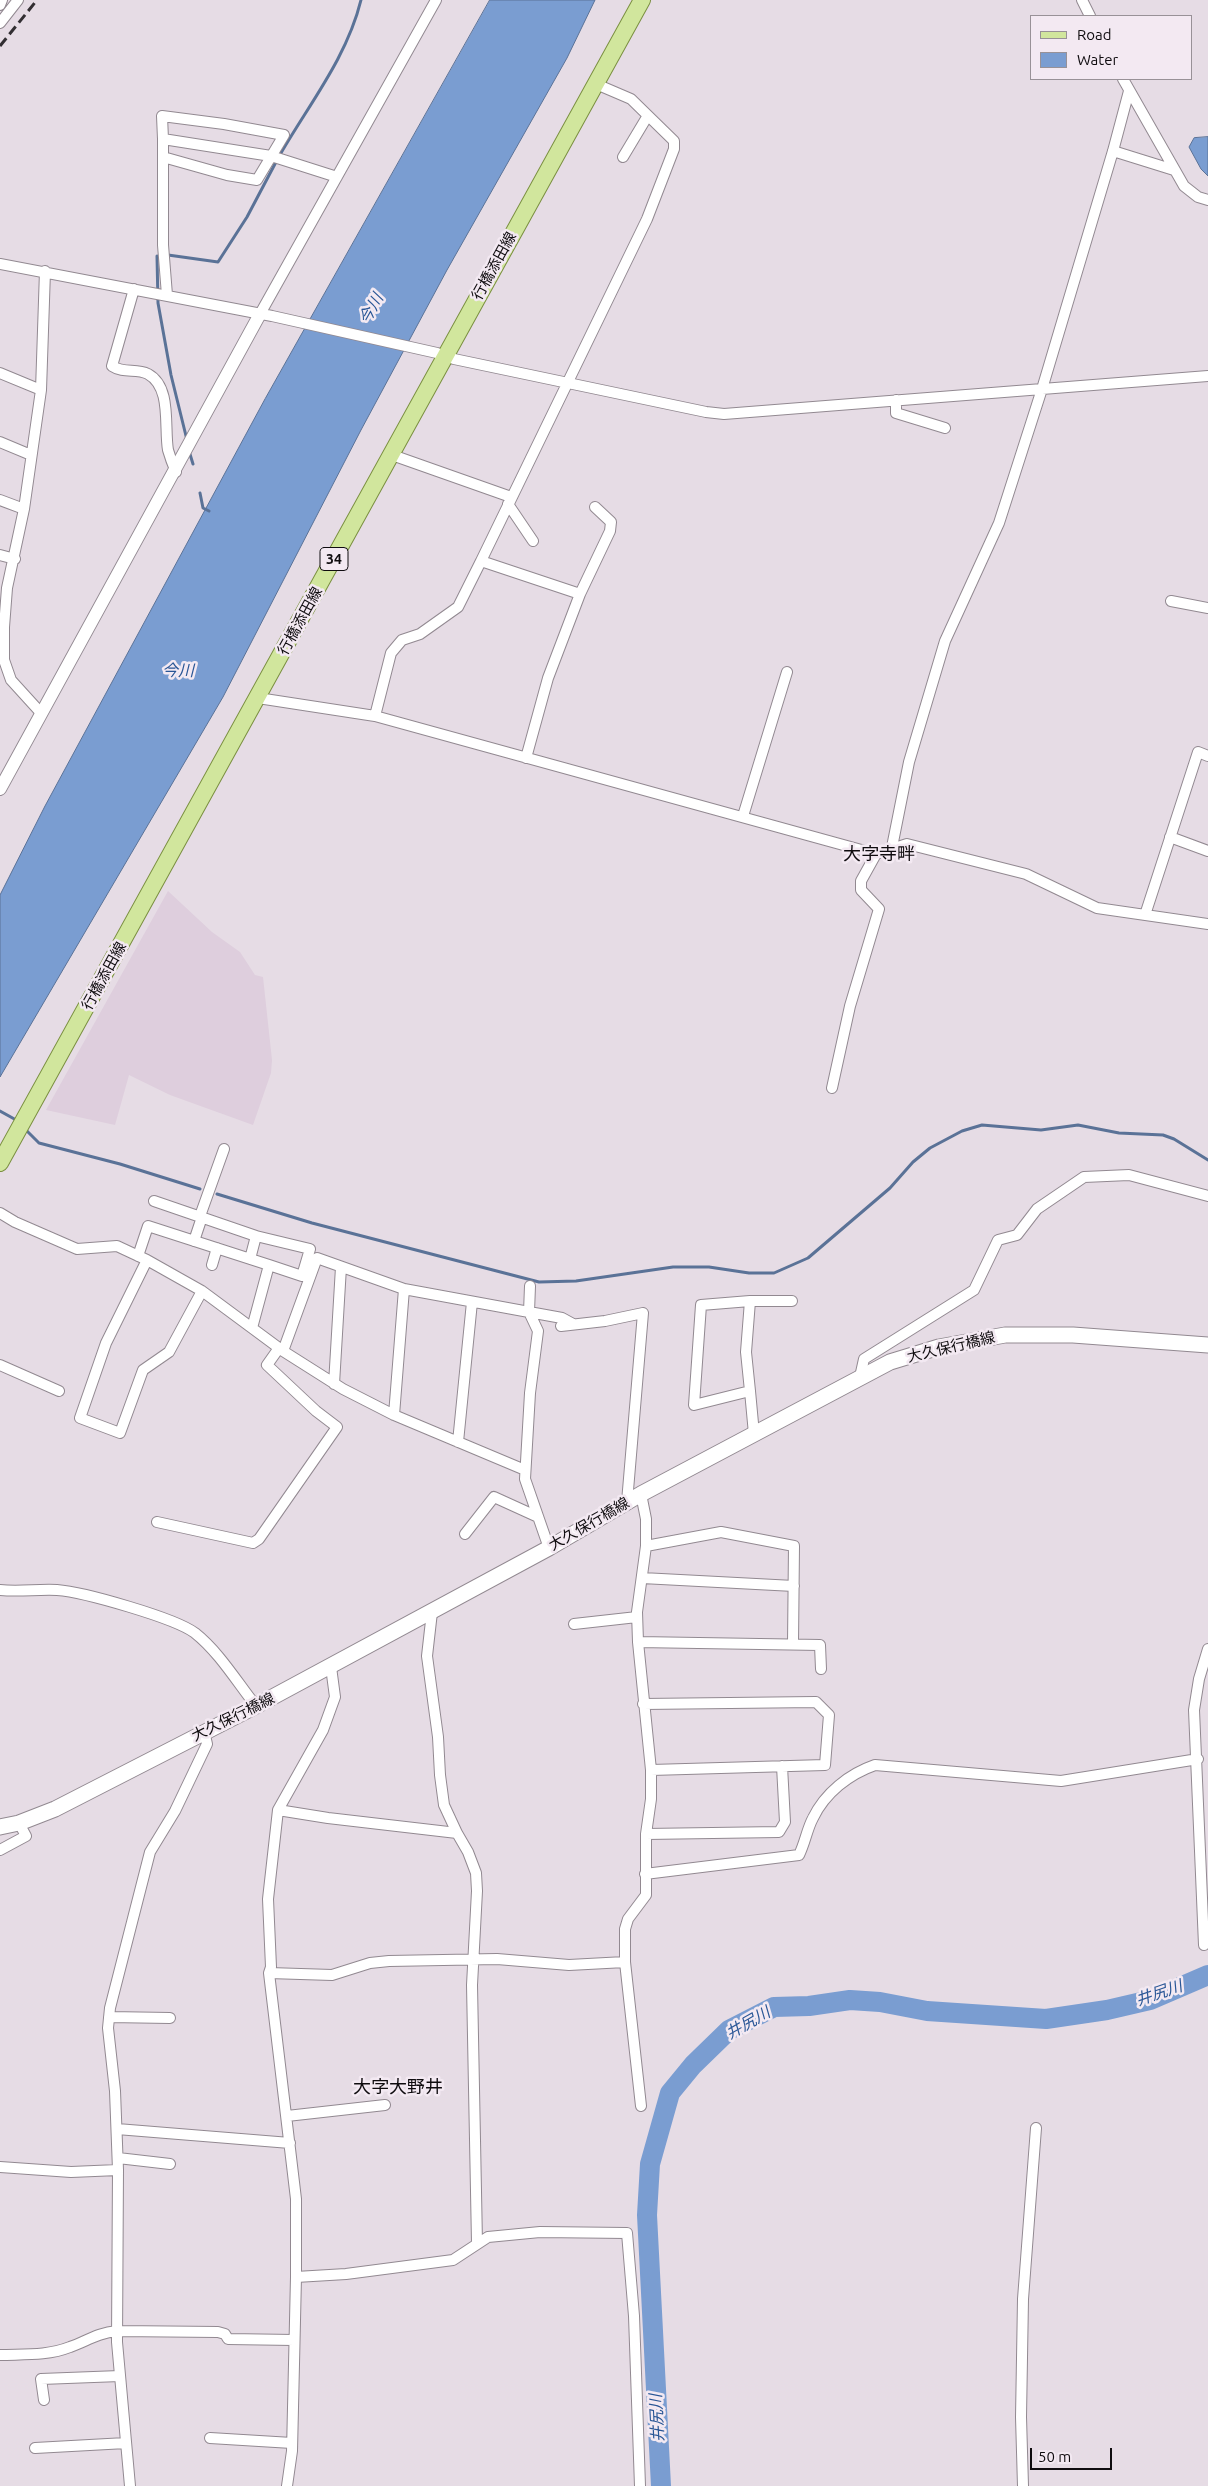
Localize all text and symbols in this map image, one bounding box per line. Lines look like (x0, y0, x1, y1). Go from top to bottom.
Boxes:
legend (1030, 15, 1193, 80)
text: Road (1077, 26, 1112, 43)
text: Water (1077, 51, 1118, 68)
street label: 行橋添田線 (468, 229, 520, 303)
water label: 今川 (355, 290, 387, 328)
road number: 34 (320, 548, 348, 570)
street label: 行橋添田線 (274, 584, 326, 658)
water label: 今川 (162, 661, 194, 681)
district label: 大字寺畔 (843, 843, 915, 865)
street label: 行橋添田線 (78, 939, 130, 1013)
street label: 大久保行橋線 (905, 1328, 997, 1366)
street label: 大久保行橋線 (546, 1494, 632, 1554)
street label: 大久保行橋線 (189, 1689, 277, 1745)
water label: 井尻川 (1133, 1976, 1185, 2010)
water label: 井尻川 (722, 2003, 774, 2043)
district label: 大字大野井 (353, 2076, 443, 2098)
water label: 井尻川 (646, 2394, 668, 2442)
scale bar (1033, 2438, 1116, 2470)
text: 50 m (1038, 2448, 1071, 2465)

